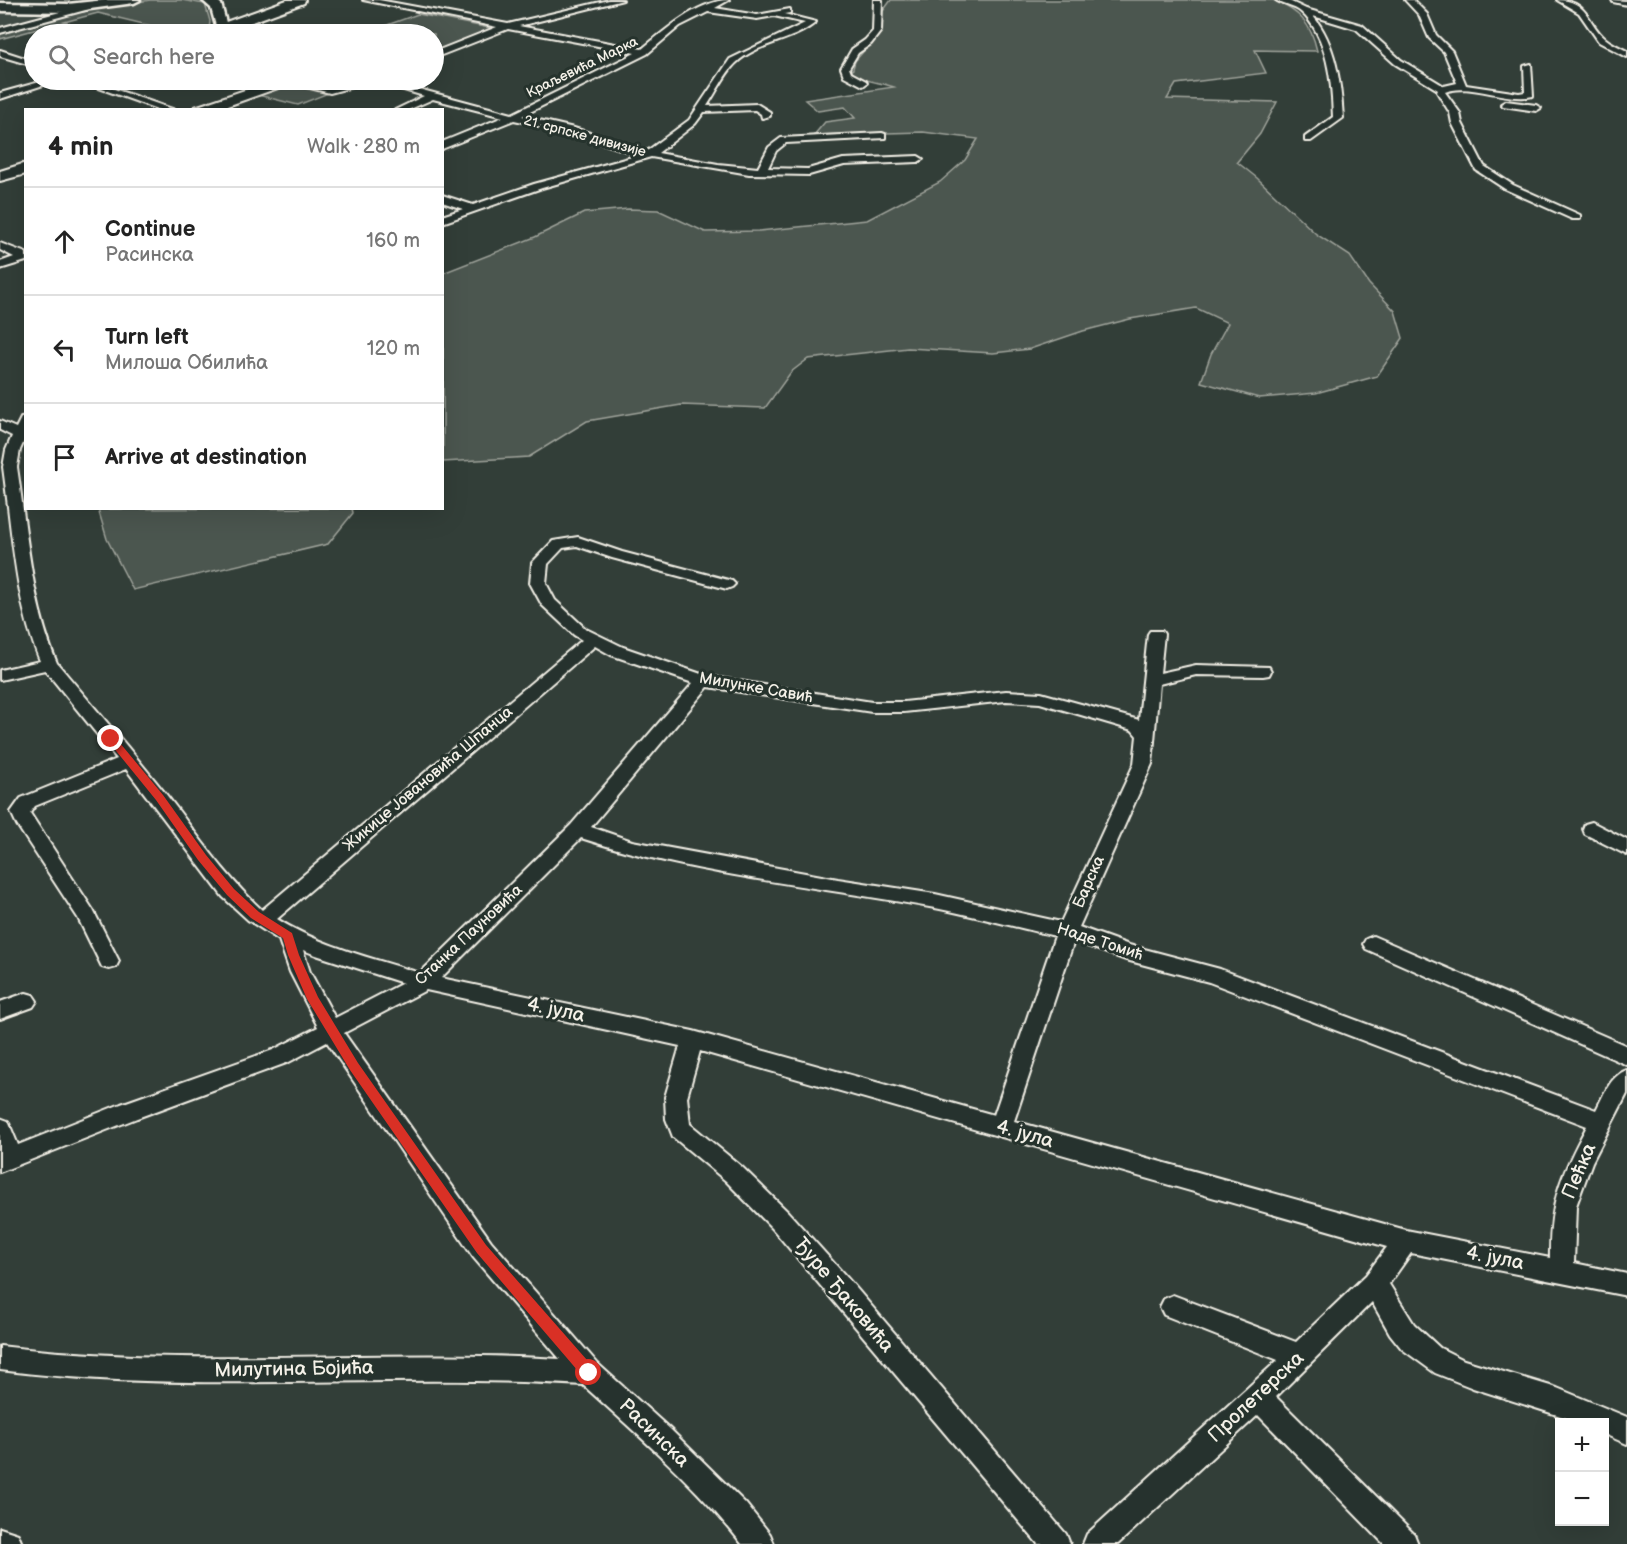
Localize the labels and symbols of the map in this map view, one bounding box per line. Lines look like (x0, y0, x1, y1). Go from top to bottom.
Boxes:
street label: Краљевића Марка (523, 32, 641, 101)
street label: 21. српске дивизије (522, 112, 648, 161)
street label: Милунке Савић (698, 669, 814, 707)
street label: Жикице Јовановића Шпанца (339, 702, 517, 855)
route end (97, 725, 123, 751)
street label: Барска (1069, 852, 1109, 911)
street label: Станка Пауновића (412, 880, 527, 989)
street label: Наде Томић (1055, 919, 1145, 965)
street label: 4. јула (525, 992, 587, 1028)
street label: 4. јула (994, 1114, 1057, 1154)
street label: Пећка (1557, 1139, 1601, 1202)
street label: Ђуре Ђаковића (789, 1233, 899, 1358)
street label: 4. јула (1464, 1241, 1526, 1275)
street label: Пролетерска (1203, 1346, 1309, 1448)
street label: Милутина Бојића (214, 1356, 374, 1382)
route start (575, 1359, 601, 1385)
street label: Расинска (614, 1394, 694, 1473)

